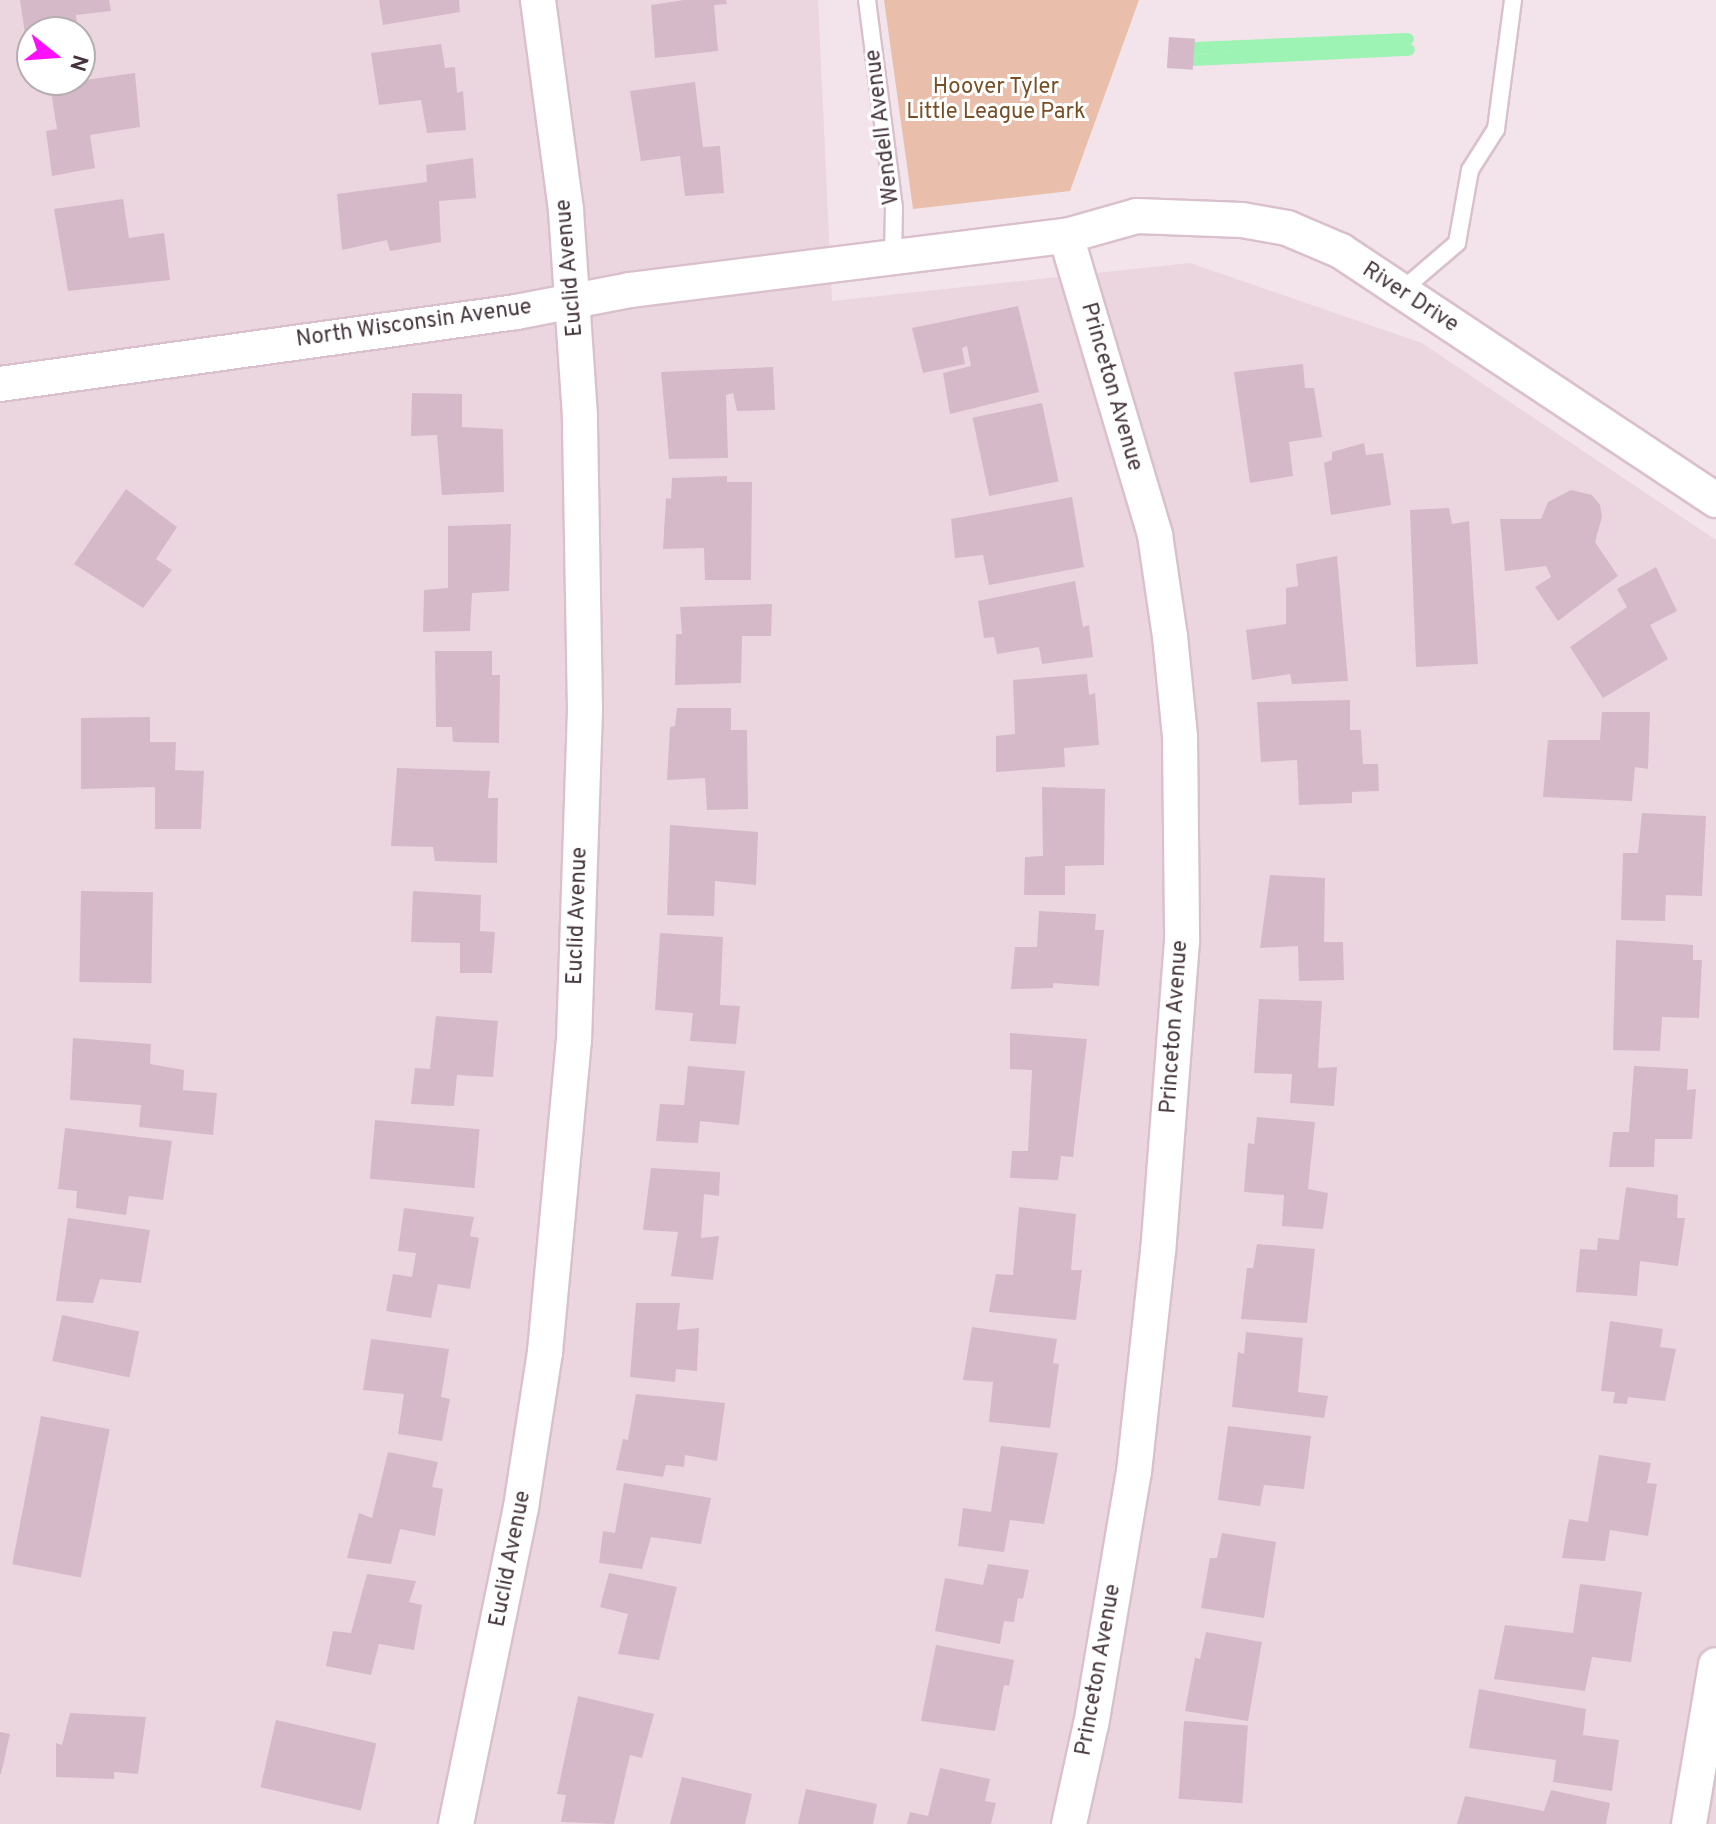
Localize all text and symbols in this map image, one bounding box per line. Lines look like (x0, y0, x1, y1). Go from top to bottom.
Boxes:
north arrow (16, 16, 96, 96)
street label: Wendell Avenue (860, 47, 906, 207)
text: N (62, 51, 93, 74)
park label: Hoover Tyler Little League Park (906, 74, 1086, 126)
street label: Euclid Avenue (551, 198, 589, 338)
street label: River Drive (1357, 257, 1463, 339)
street label: North Wisconsin Avenue (294, 294, 534, 354)
street label: Princeton Avenue (1074, 299, 1148, 475)
street label: Euclid Avenue (562, 846, 594, 986)
street label: Princeton Avenue (1156, 939, 1194, 1115)
street label: Euclid Avenue (485, 1488, 537, 1630)
street label: Princeton Avenue (1071, 1582, 1127, 1758)

